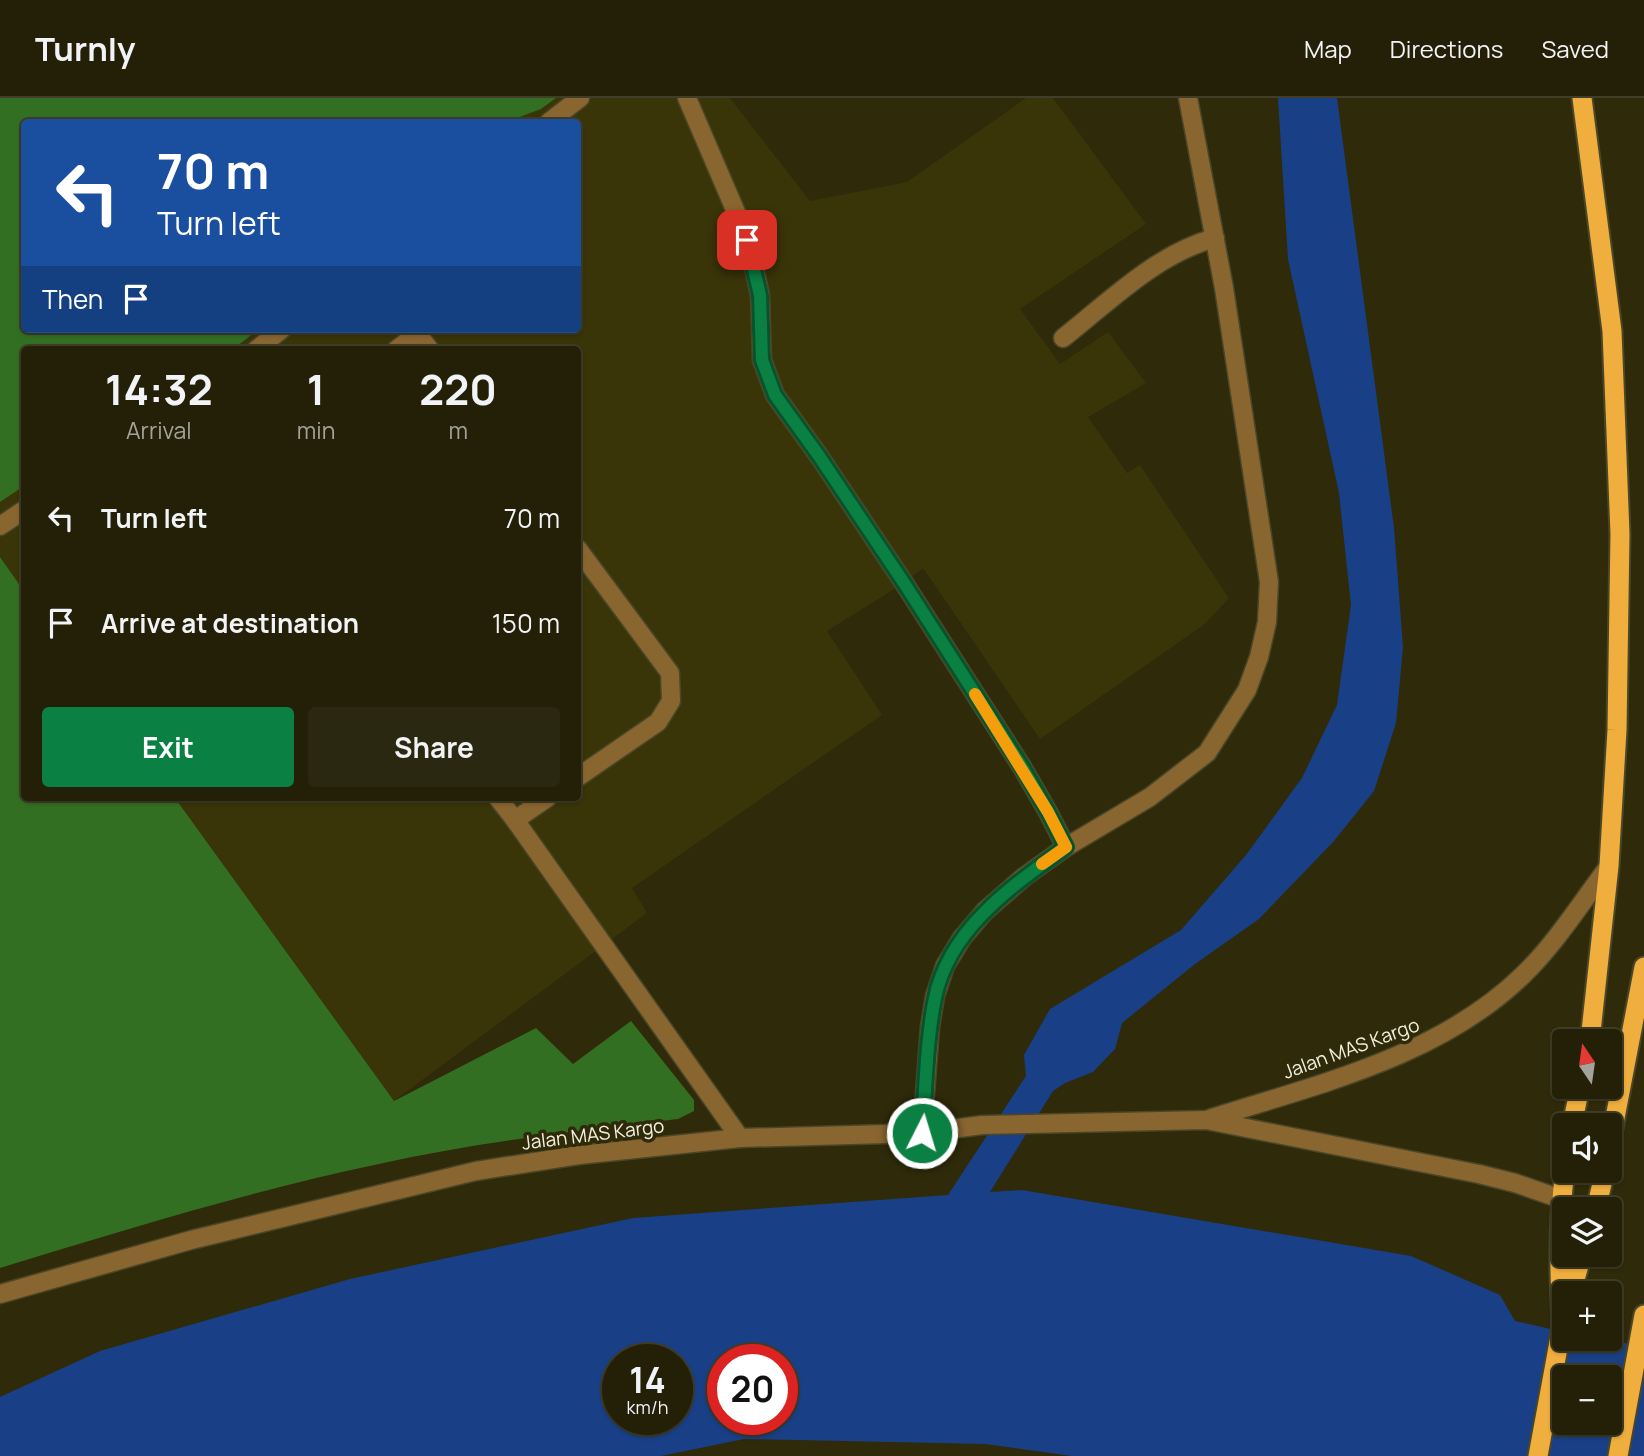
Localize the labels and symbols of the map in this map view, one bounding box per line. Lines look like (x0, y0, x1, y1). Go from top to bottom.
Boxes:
pin (717, 210, 777, 270)
street label: Jalan MAS Kargo (1279, 1011, 1423, 1085)
north arrow (1552, 1029, 1622, 1099)
position arrow (885, 1096, 959, 1170)
street label: Jalan MAS Kargo (520, 1112, 666, 1156)
speed limit sign: 20 (707, 1344, 798, 1435)

